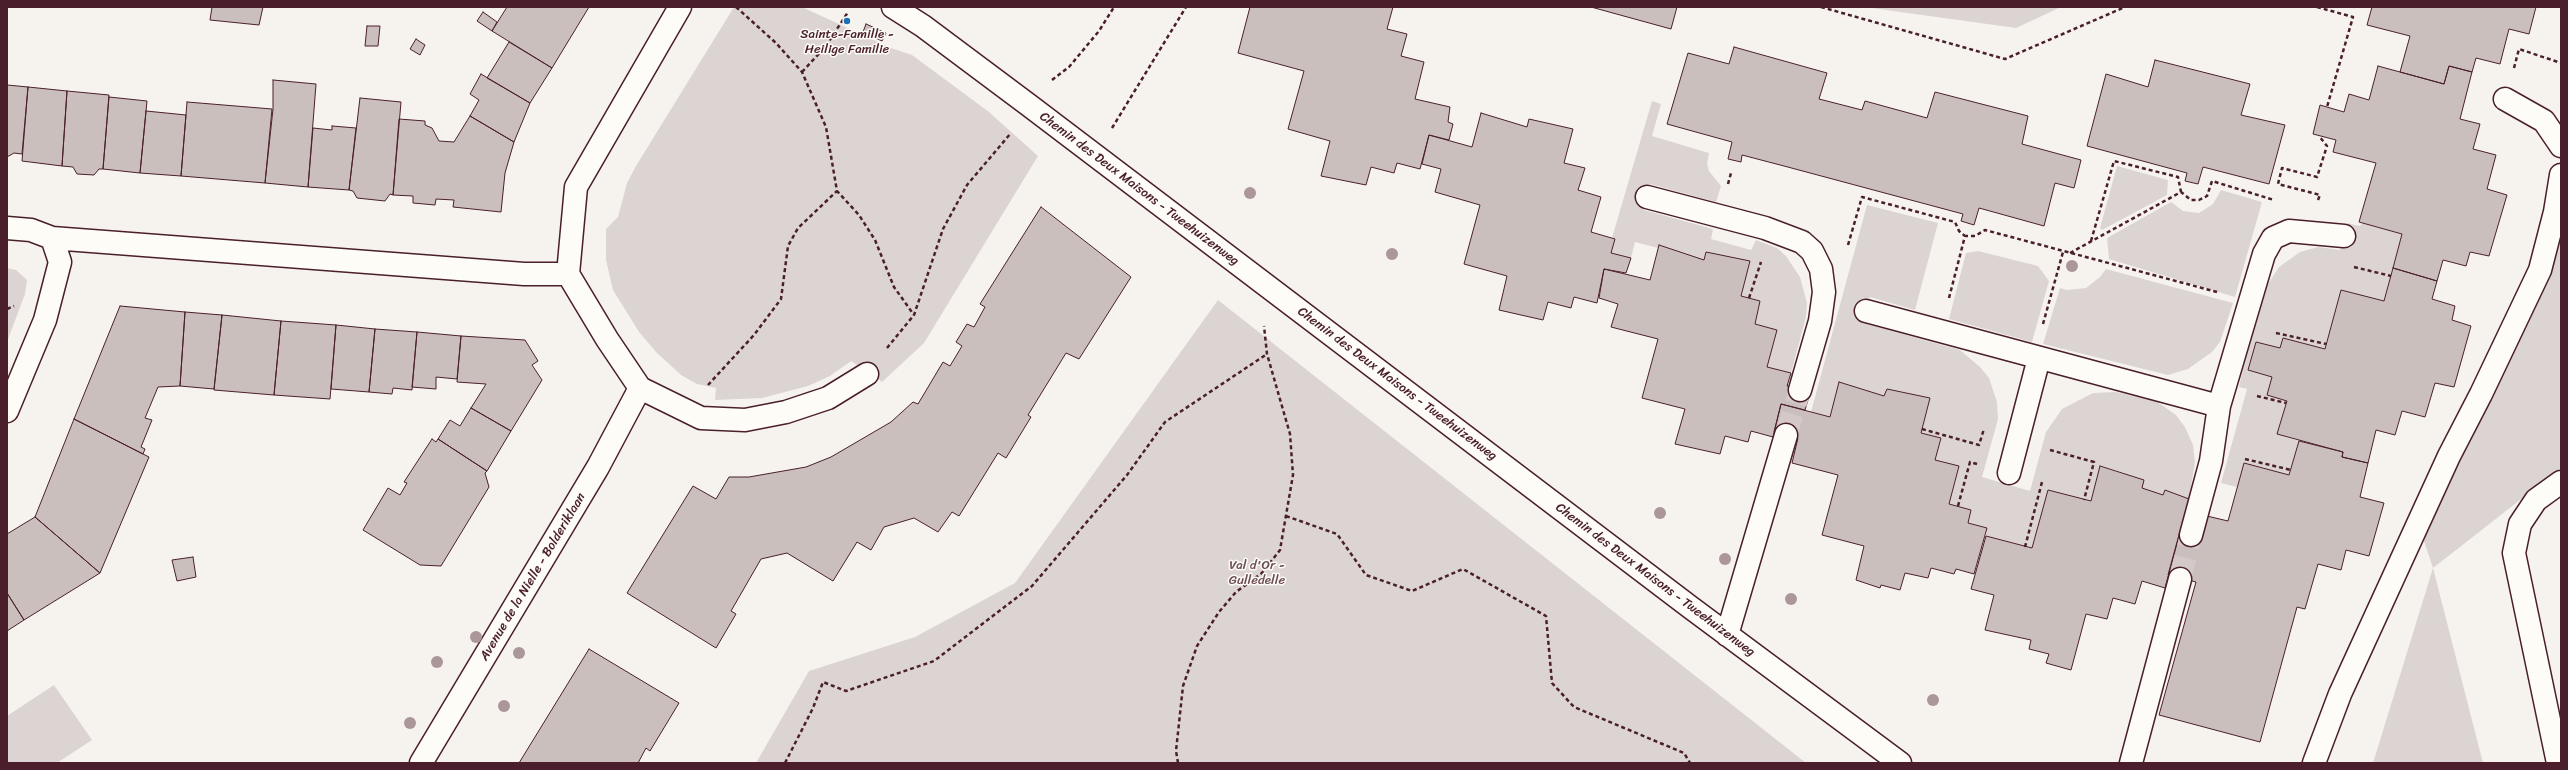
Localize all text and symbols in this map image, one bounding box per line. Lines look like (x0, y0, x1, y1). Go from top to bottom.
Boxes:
marker: Sainte-Famille - Heilige Familie (842, 16, 852, 26)
place label: Sainte-Famille - Heilige Familie (800, 27, 894, 58)
street label: Chemin des Deux Maisons - Tweehuizenweg (1036, 109, 1242, 269)
street label: Chemin des Deux Maisons - Tweehuizenweg (1294, 304, 1500, 464)
street label: Avenue de la Nielle - Bolderiklaan (477, 490, 589, 664)
street label: Chemin des Deux Maisons - Tweehuizenweg (1552, 500, 1758, 660)
park label: Val d'Or - Gulledelle (1229, 558, 1285, 589)

